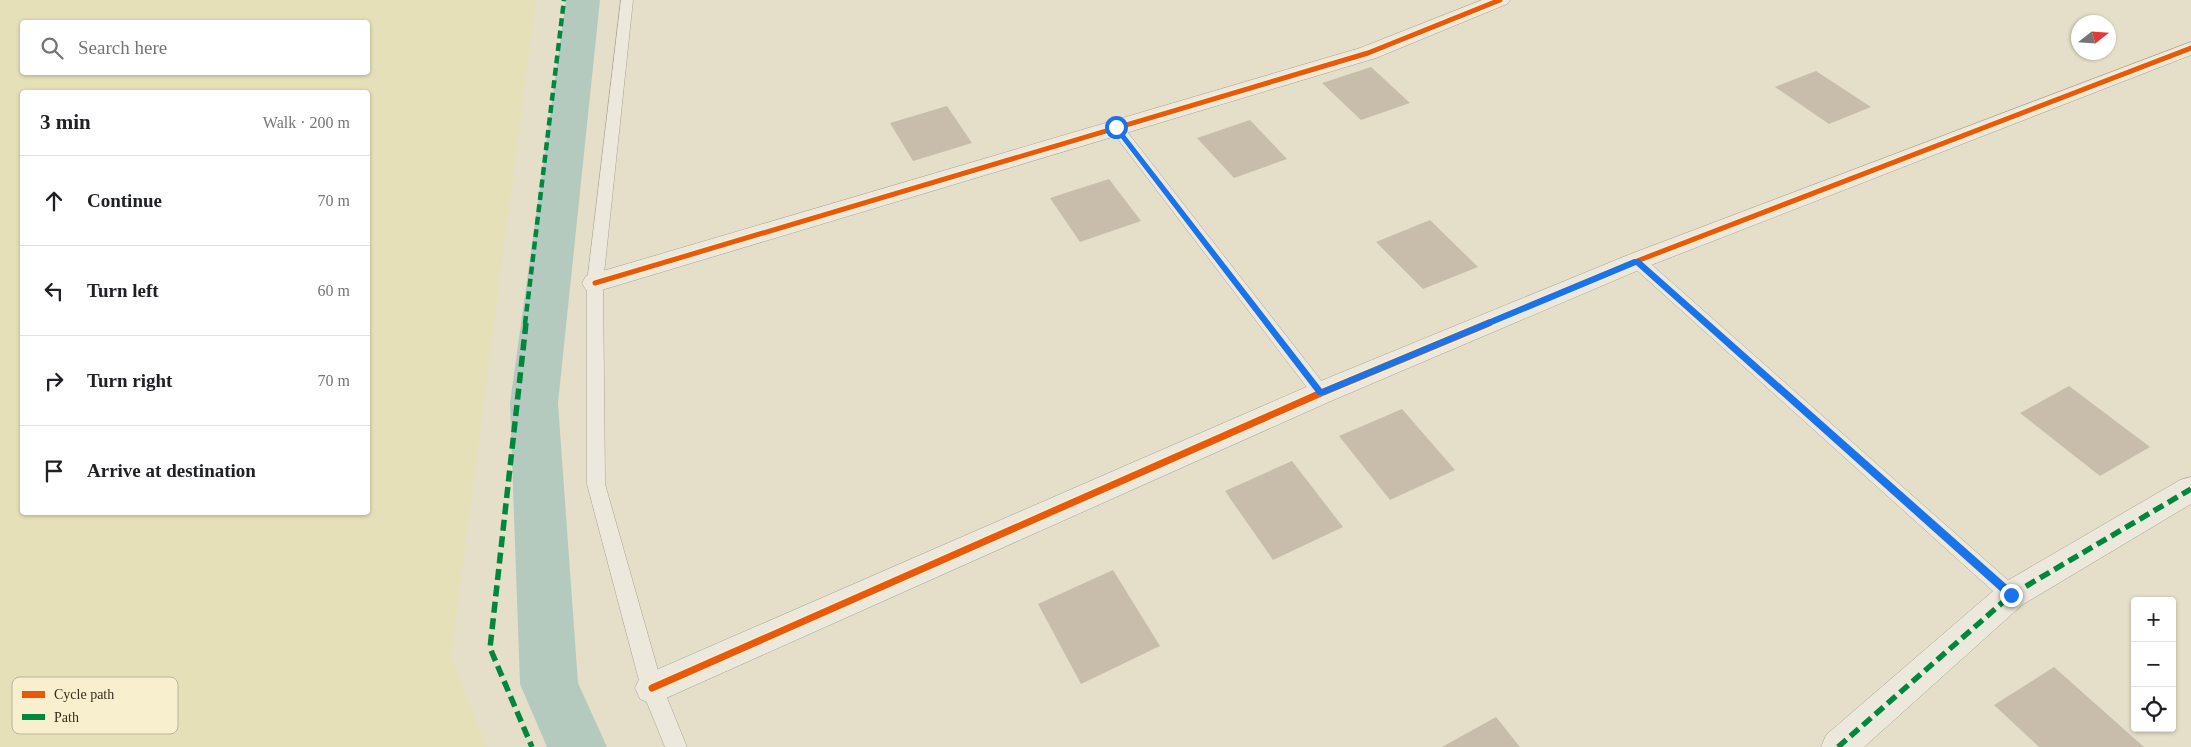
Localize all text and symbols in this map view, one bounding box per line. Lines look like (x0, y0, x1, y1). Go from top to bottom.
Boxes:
north arrow (2071, 15, 2116, 60)
search box (20, 20, 370, 75)
icon: search (38, 34, 66, 62)
text: Search here (78, 37, 167, 58)
text: 3 min (40, 110, 91, 134)
text: Walk · 200 m (263, 114, 350, 131)
route start (1105, 116, 1128, 139)
icon: ahead (40, 187, 68, 215)
text: Continue (87, 190, 162, 211)
text: 70 m (318, 192, 350, 209)
icon: left (40, 277, 68, 305)
text: Turn left (87, 280, 159, 301)
text: 60 m (318, 282, 350, 299)
icon: right (40, 367, 68, 395)
text: Turn right (87, 370, 172, 391)
text: 70 m (318, 372, 350, 389)
icon: arrive (40, 457, 68, 485)
text: Arrive at destination (87, 460, 256, 481)
route end (2000, 584, 2023, 607)
map controls (2131, 597, 2176, 732)
button: + (2131, 597, 2176, 642)
button: − (2131, 642, 2176, 687)
legend (12, 677, 178, 734)
text: Cycle path (54, 687, 114, 702)
button: locate (2131, 687, 2176, 732)
text: Path (54, 710, 79, 725)

